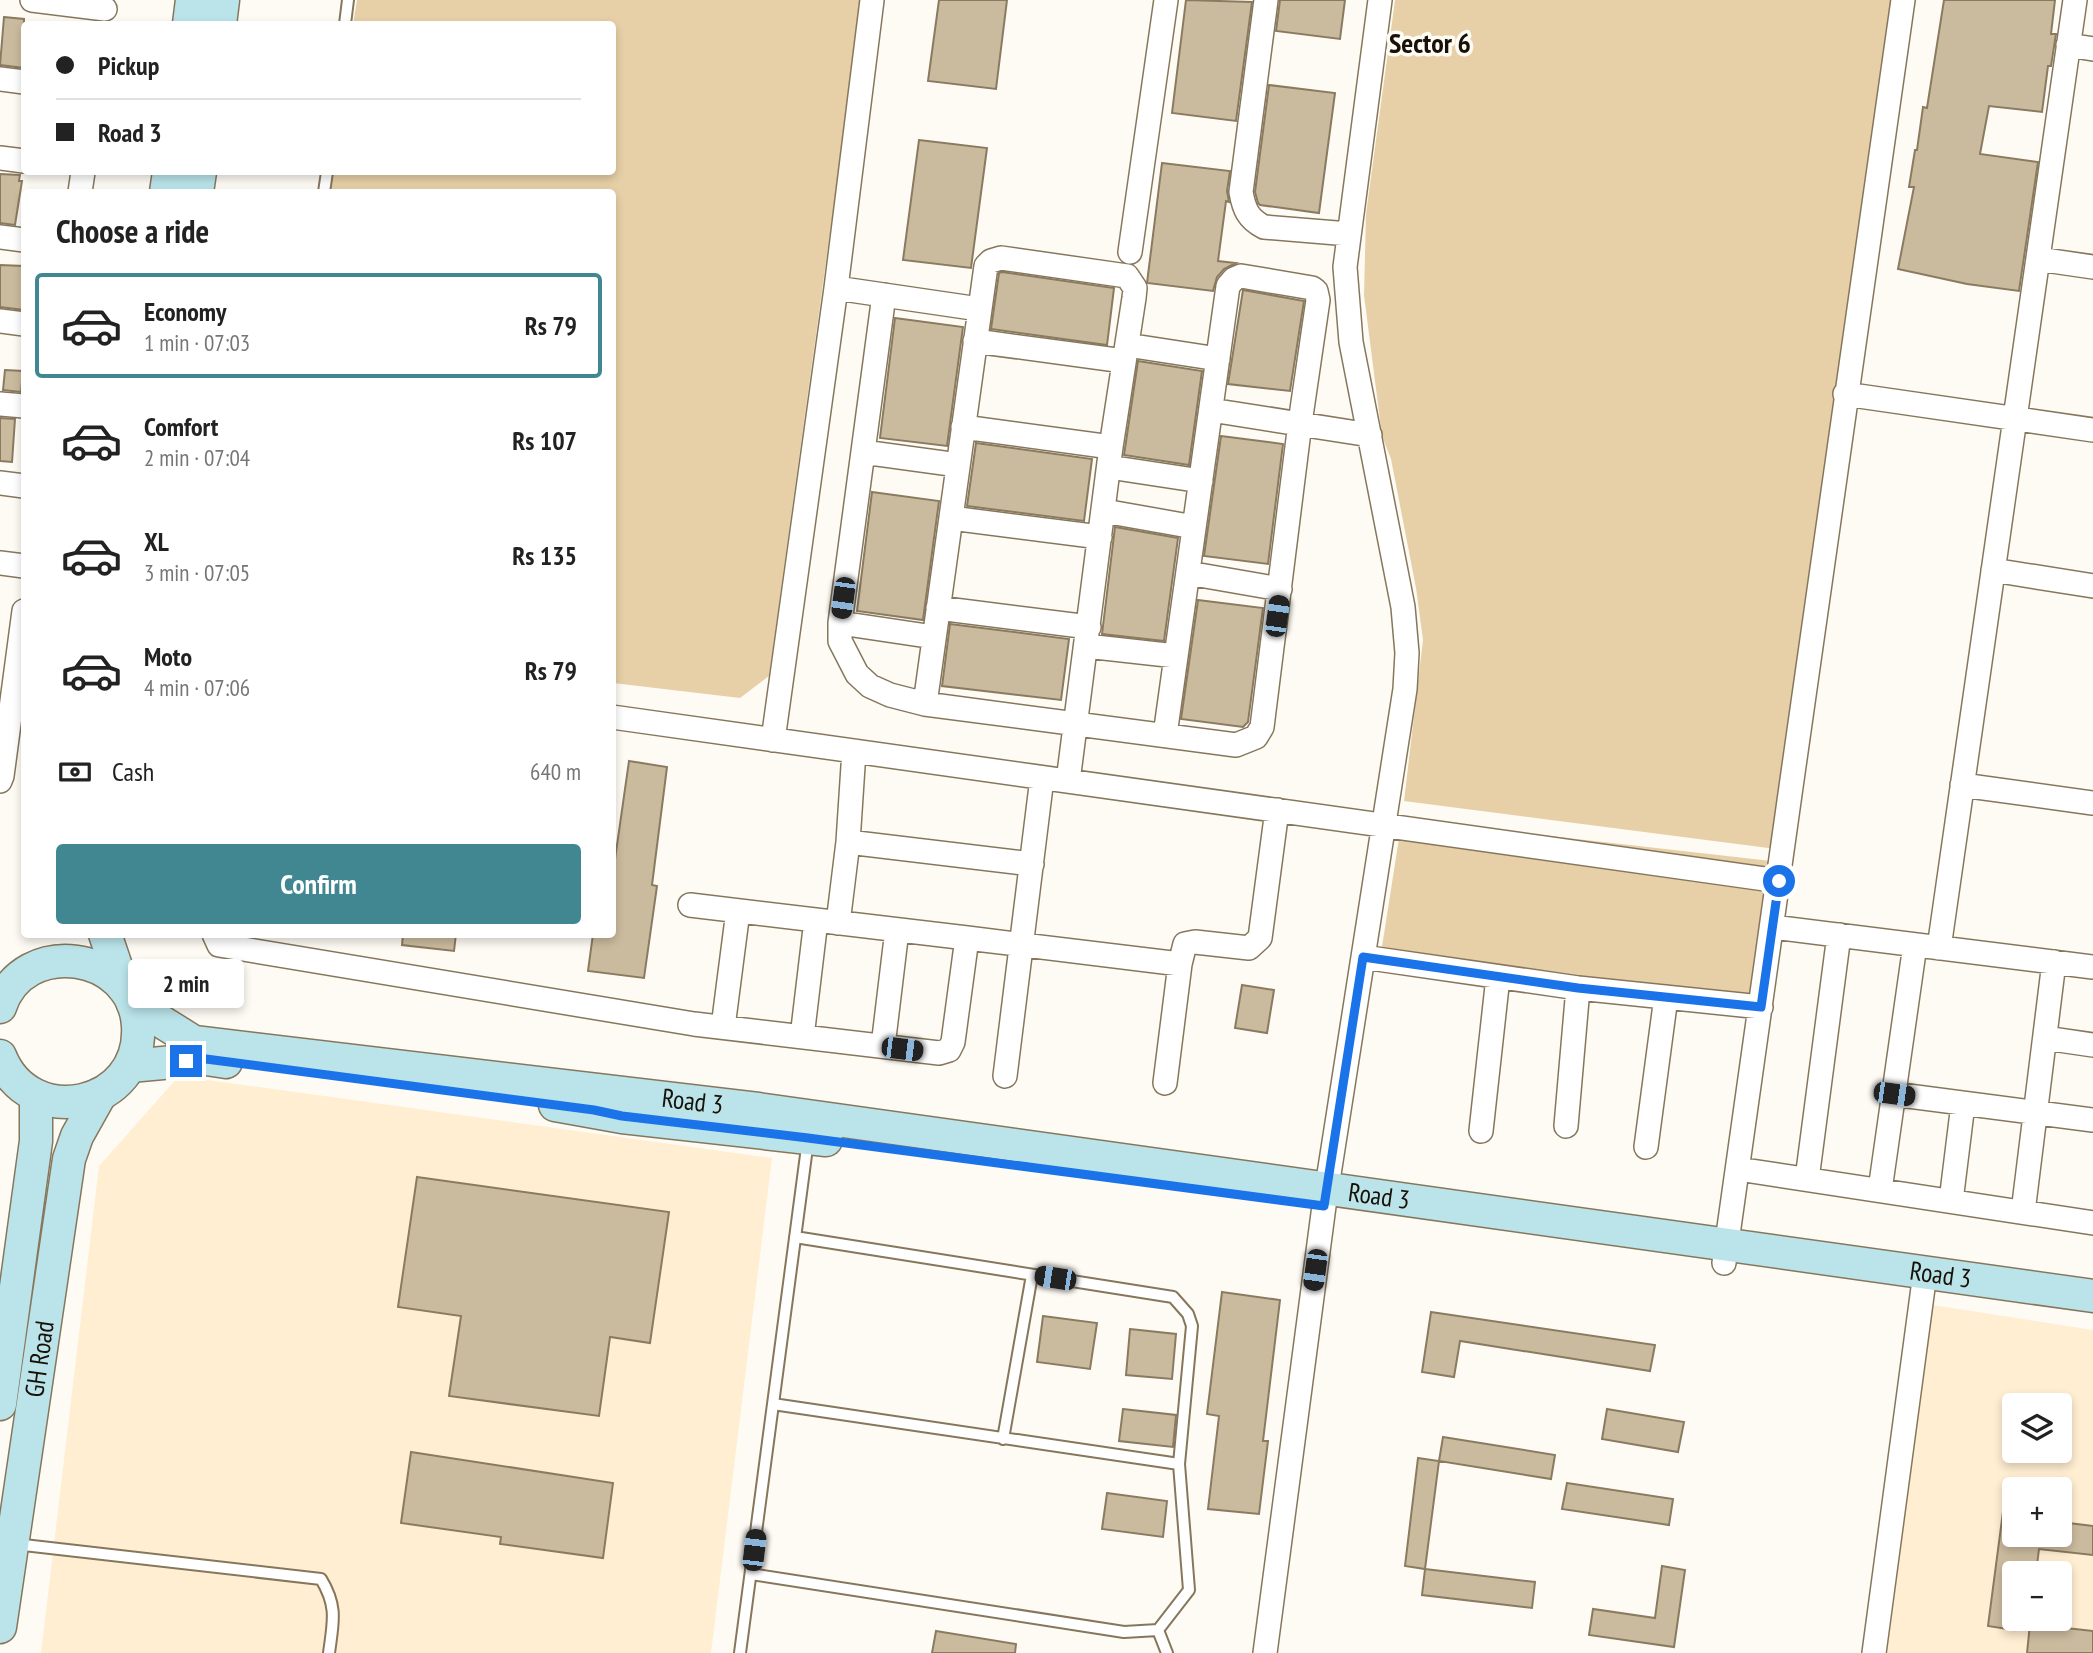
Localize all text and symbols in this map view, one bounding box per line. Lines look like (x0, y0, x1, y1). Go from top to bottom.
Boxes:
district label: Sector 6 (1389, 24, 1471, 61)
text: Pickup (98, 49, 159, 82)
text: Road 3 (98, 116, 162, 149)
text: Choose a ride (56, 210, 209, 252)
icon: car (60, 294, 123, 357)
text: Economy (144, 295, 226, 328)
text: Rs 79 (525, 309, 577, 342)
text: 1 min · 07:03 (144, 328, 250, 357)
icon: car (60, 409, 123, 472)
text: Comfort (144, 410, 218, 443)
text: Rs 107 (512, 424, 577, 457)
text: 2 min · 07:04 (144, 443, 250, 472)
icon: car (60, 524, 123, 587)
text: XL (144, 525, 169, 558)
text: Rs 135 (512, 539, 577, 572)
text: 3 min · 07:05 (144, 558, 250, 587)
car (830, 576, 857, 620)
car (1264, 594, 1291, 638)
icon: car (60, 639, 123, 702)
text: Moto (144, 640, 192, 673)
text: Rs 79 (525, 654, 577, 687)
text: 4 min · 07:06 (144, 673, 250, 702)
icon: cash (56, 753, 94, 791)
text: Cash (112, 755, 154, 788)
text: 640 m (530, 757, 581, 786)
button: Confirm (56, 844, 581, 924)
route start (1763, 865, 1795, 897)
callout: 2 min (128, 960, 244, 1009)
text: 2 min (163, 969, 209, 998)
car (880, 1036, 925, 1062)
route end (170, 1045, 202, 1077)
street label: Road 3 (660, 1081, 725, 1121)
car (1872, 1081, 1917, 1107)
street label: Road 3 (1346, 1175, 1412, 1216)
car (1302, 1248, 1329, 1292)
street label: Road 3 (1908, 1254, 1973, 1295)
car (1033, 1264, 1078, 1292)
street label: GH Road (17, 1319, 61, 1399)
map controls (2002, 1393, 2072, 1631)
button: layers (2002, 1393, 2072, 1463)
button: + (2002, 1477, 2072, 1547)
car (742, 1528, 767, 1572)
button: − (2002, 1561, 2072, 1631)

